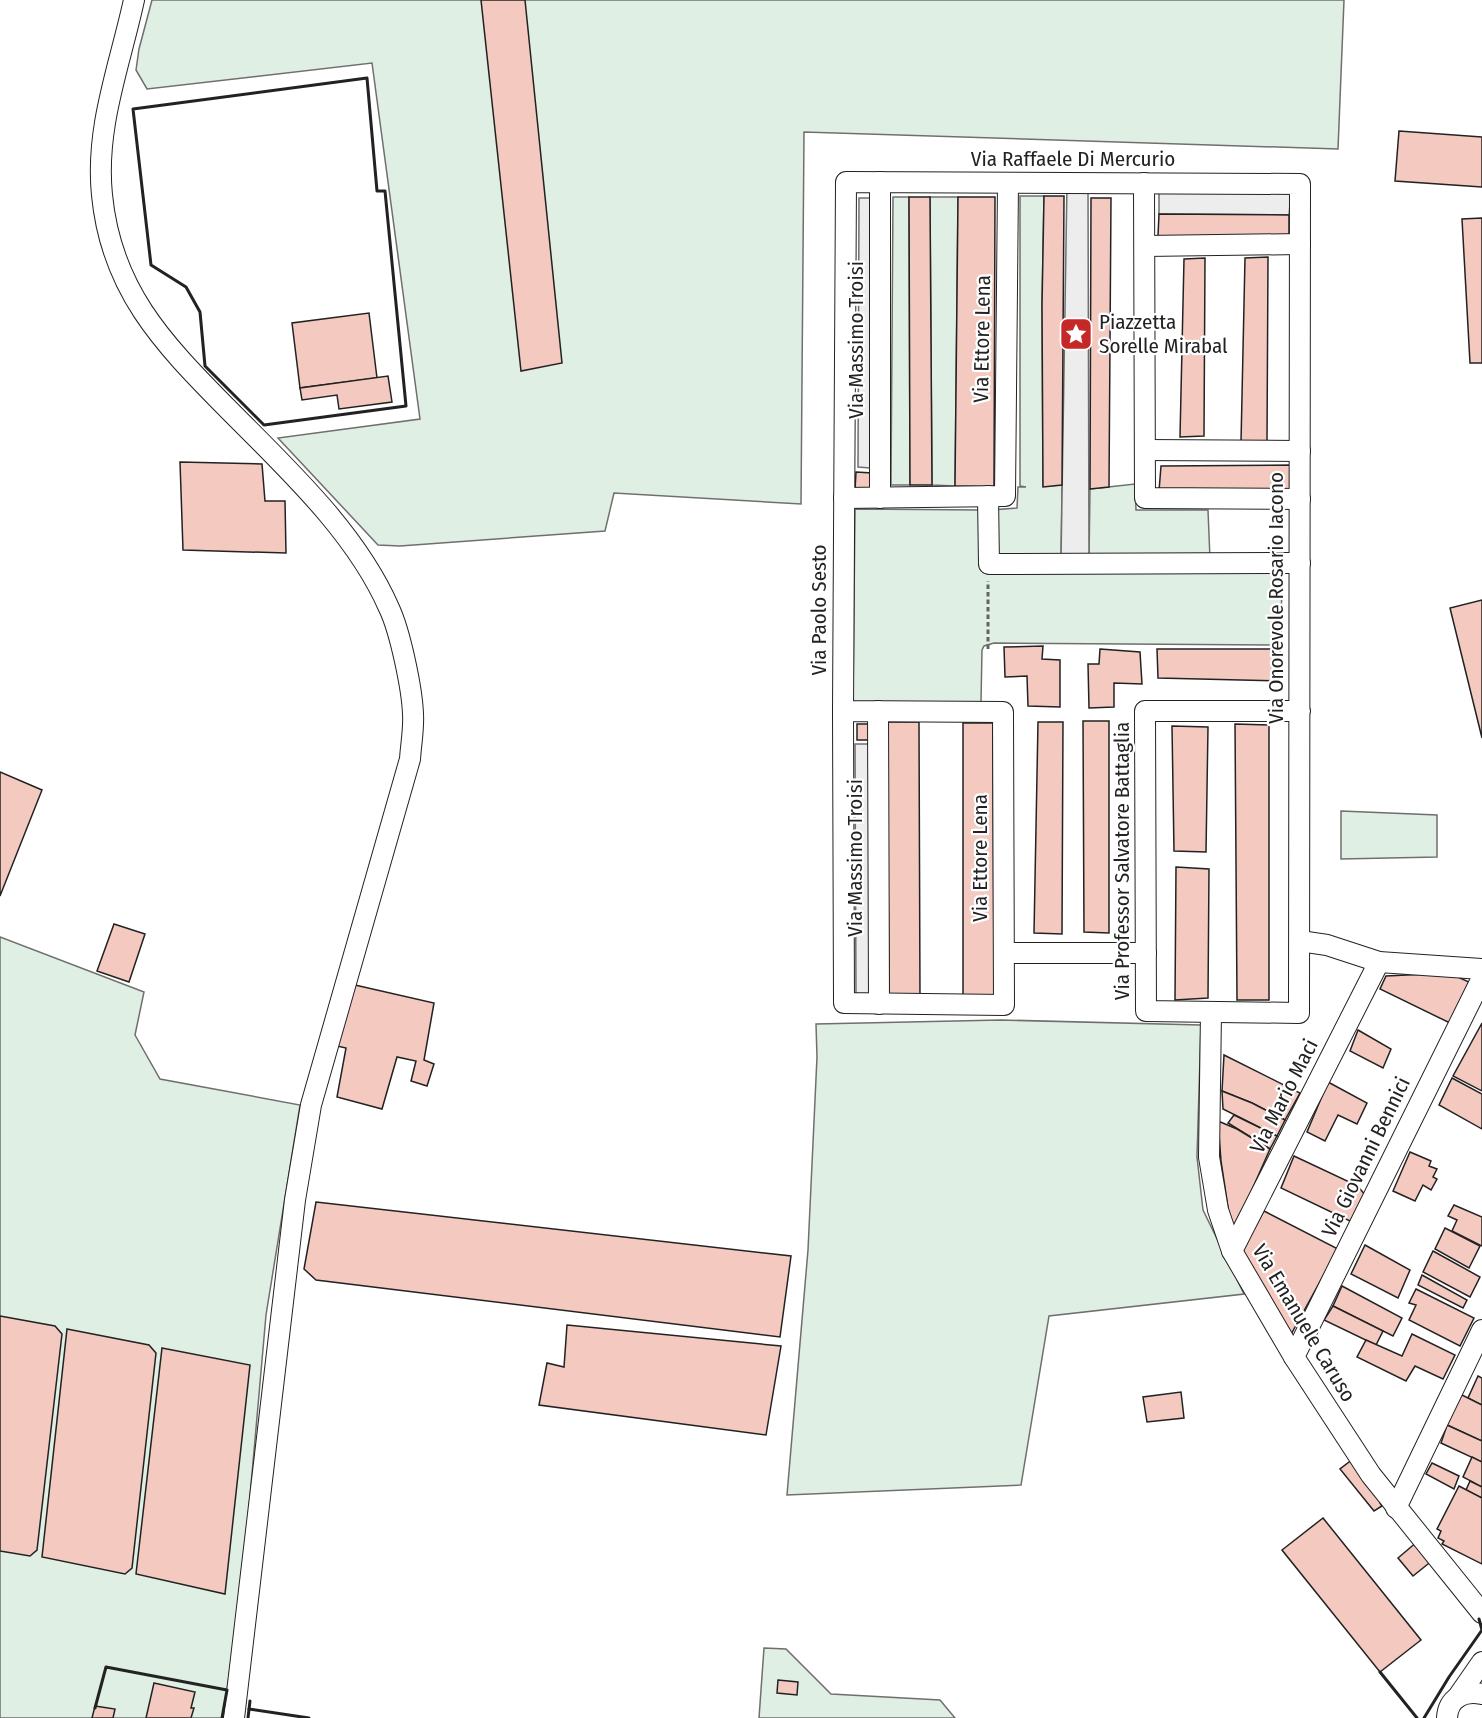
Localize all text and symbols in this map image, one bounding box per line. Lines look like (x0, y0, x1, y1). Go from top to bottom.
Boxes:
street label: Via Raffaele Di Mercurio (971, 146, 1175, 172)
street label: Via Massimo Troisi (843, 261, 869, 419)
street label: Via Ettore Lena (968, 275, 996, 403)
place label: Piazzetta Sorelle Mirabal (1099, 309, 1228, 359)
place icon: Piazzetta Sorelle Mirabal (1058, 316, 1094, 352)
street label: Via Onorevole Rosario Iacono (1263, 472, 1289, 724)
street label: Via Paolo Sesto (806, 544, 832, 676)
street label: Via Professor Salvatore Battaglia (1109, 722, 1135, 1000)
street label: Via Massimo Troisi (842, 779, 868, 937)
street label: Via Ettore Lena (967, 794, 993, 922)
street label: Via Mario Maci (1244, 1035, 1324, 1157)
street label: Via Giovanni Bennici (1316, 1073, 1416, 1241)
street label: Via Emanuele Caruso (1247, 1239, 1361, 1407)

